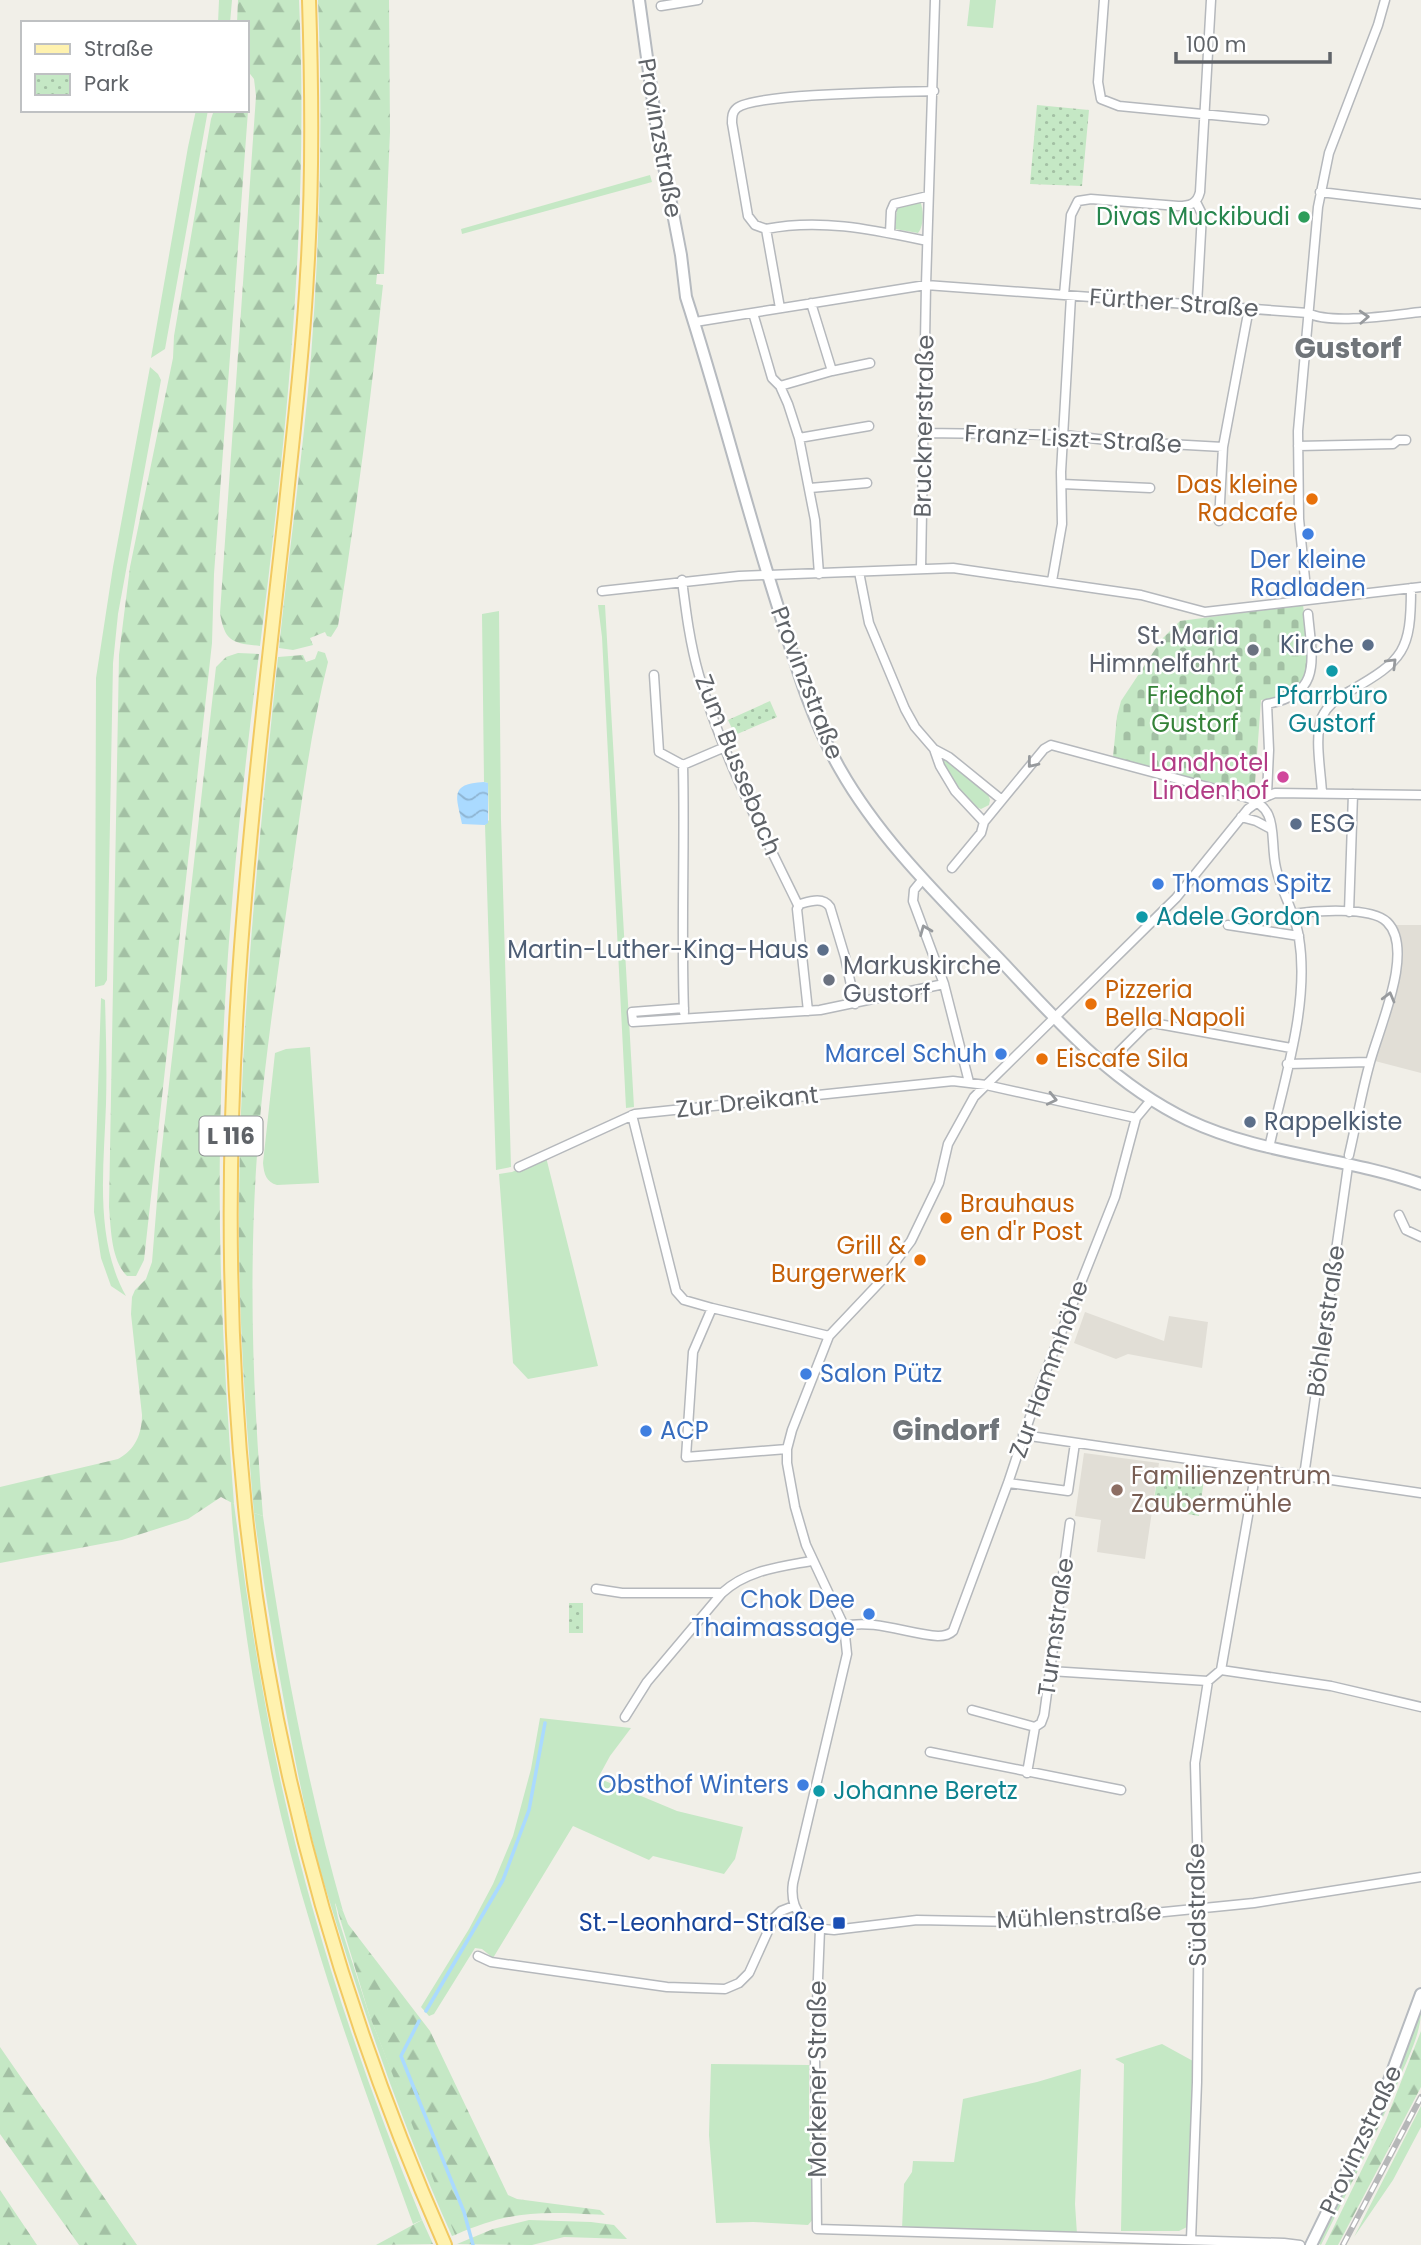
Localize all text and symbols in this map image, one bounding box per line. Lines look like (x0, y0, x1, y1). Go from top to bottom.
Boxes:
legend (21, 21, 248, 112)
scale bar (1176, 21, 1330, 65)
text: 100 m (1186, 30, 1246, 59)
text: Straße (84, 34, 153, 63)
street label: Provinzstraße (630, 56, 691, 220)
text: Park (84, 69, 129, 98)
place label: Divas Muckibudi (1096, 200, 1290, 233)
marker: Divas Muckibudi (1296, 209, 1312, 225)
street label: Fürther Straße (1088, 280, 1260, 325)
one-way arrow (1359, 310, 1370, 325)
district label: Gustorf (1294, 329, 1402, 368)
street label: Brucknerstraße (905, 334, 942, 518)
street label: Franz-Liszt-Straße (963, 416, 1183, 461)
place label: Das kleine Radcafe (1177, 468, 1298, 529)
marker: Das kleine Radcafe (1304, 491, 1320, 507)
marker: Der kleine Radladen (1300, 526, 1316, 542)
place label: Der kleine Radladen (1250, 543, 1366, 604)
street label: Provinzstraße (763, 602, 852, 764)
place label: St. Maria Himmelfahrt (1089, 619, 1239, 680)
place label: Kirche (1280, 628, 1354, 661)
marker: Kirche (1360, 637, 1376, 653)
marker: St. Maria Himmelfahrt (1245, 642, 1261, 658)
one-way arrow (1383, 658, 1396, 671)
marker: Pfarrbüro Gustorf (1324, 663, 1340, 679)
street label: Zum Bussebach (687, 670, 790, 860)
park label: Friedhof Gustorf (1147, 679, 1243, 740)
place label: Pfarrbüro Gustorf (1276, 679, 1388, 740)
place label: Landhotel Lindenhof (1151, 746, 1269, 807)
one-way arrow (1028, 755, 1040, 768)
marker: Landhotel Lindenhof (1275, 769, 1291, 785)
place label: ESG (1310, 807, 1355, 840)
marker: ESG (1288, 816, 1304, 832)
place label: Thomas Spitz (1172, 867, 1331, 900)
marker: Thomas Spitz (1150, 876, 1166, 892)
place label: Adele Gordon (1156, 900, 1320, 933)
marker: Adele Gordon (1134, 909, 1150, 925)
one-way arrow (920, 925, 934, 937)
place label: Martin-Luther-King-Haus (507, 933, 809, 966)
marker: Martin-Luther-King-Haus (815, 942, 831, 958)
place label: Markuskirche Gustorf (843, 949, 1001, 1010)
marker: Markuskirche Gustorf (821, 972, 837, 988)
place label: Pizzeria Bella Napoli (1105, 973, 1246, 1034)
one-way arrow (1381, 991, 1395, 1003)
marker: Pizzeria Bella Napoli (1083, 996, 1099, 1012)
place label: Marcel Schuh (825, 1037, 987, 1070)
place label: Eiscafe Sila (1056, 1042, 1189, 1075)
marker: Marcel Schuh (993, 1046, 1009, 1062)
marker: Eiscafe Sila (1034, 1051, 1050, 1067)
street label: Zur Dreikant (674, 1078, 820, 1125)
one-way arrow (1046, 1091, 1058, 1106)
place label: Rappelkiste (1264, 1105, 1402, 1138)
marker: Rappelkiste (1242, 1114, 1258, 1130)
road number: L 116 (200, 1116, 262, 1156)
place label: Brauhaus en d'r Post (960, 1187, 1083, 1248)
marker: Brauhaus en d'r Post (938, 1210, 954, 1226)
place label: Grill & Burgerwerk (771, 1229, 907, 1290)
street label: Böhlerstraße (1299, 1243, 1352, 1399)
marker: Grill & Burgerwerk (912, 1252, 928, 1268)
street label: Zur Hammhöhe (1001, 1275, 1096, 1462)
place label: Salon Pütz (820, 1357, 942, 1390)
marker: Salon Pütz (798, 1366, 814, 1382)
district label: Gindorf (892, 1411, 1000, 1450)
place label: ACP (660, 1414, 709, 1447)
marker: ACP (638, 1423, 654, 1439)
place label: Familienzentrum Zaubermühle (1131, 1459, 1331, 1520)
marker: Familienzentrum Zaubermühle (1109, 1482, 1125, 1498)
street label: Turmstraße (1029, 1555, 1082, 1698)
place label: Chok Dee Thaimassage (691, 1583, 855, 1644)
marker: Chok Dee Thaimassage (861, 1606, 877, 1622)
place label: Obsthof Winters (598, 1768, 789, 1801)
place label: Johanne Beretz (833, 1774, 1018, 1807)
marker: Obsthof Winters (795, 1777, 811, 1793)
marker: Johanne Beretz (811, 1783, 827, 1799)
street label: Südstraße (1179, 1843, 1214, 1967)
street label: Mühlenstraße (996, 1895, 1162, 1936)
place label: St.-Leonhard-Straße (579, 1906, 825, 1939)
marker: St.-Leonhard-Straße (831, 1915, 847, 1931)
street label: Morkener Straße (801, 1980, 834, 2178)
street label: Provinzstraße (1311, 2060, 1410, 2220)

